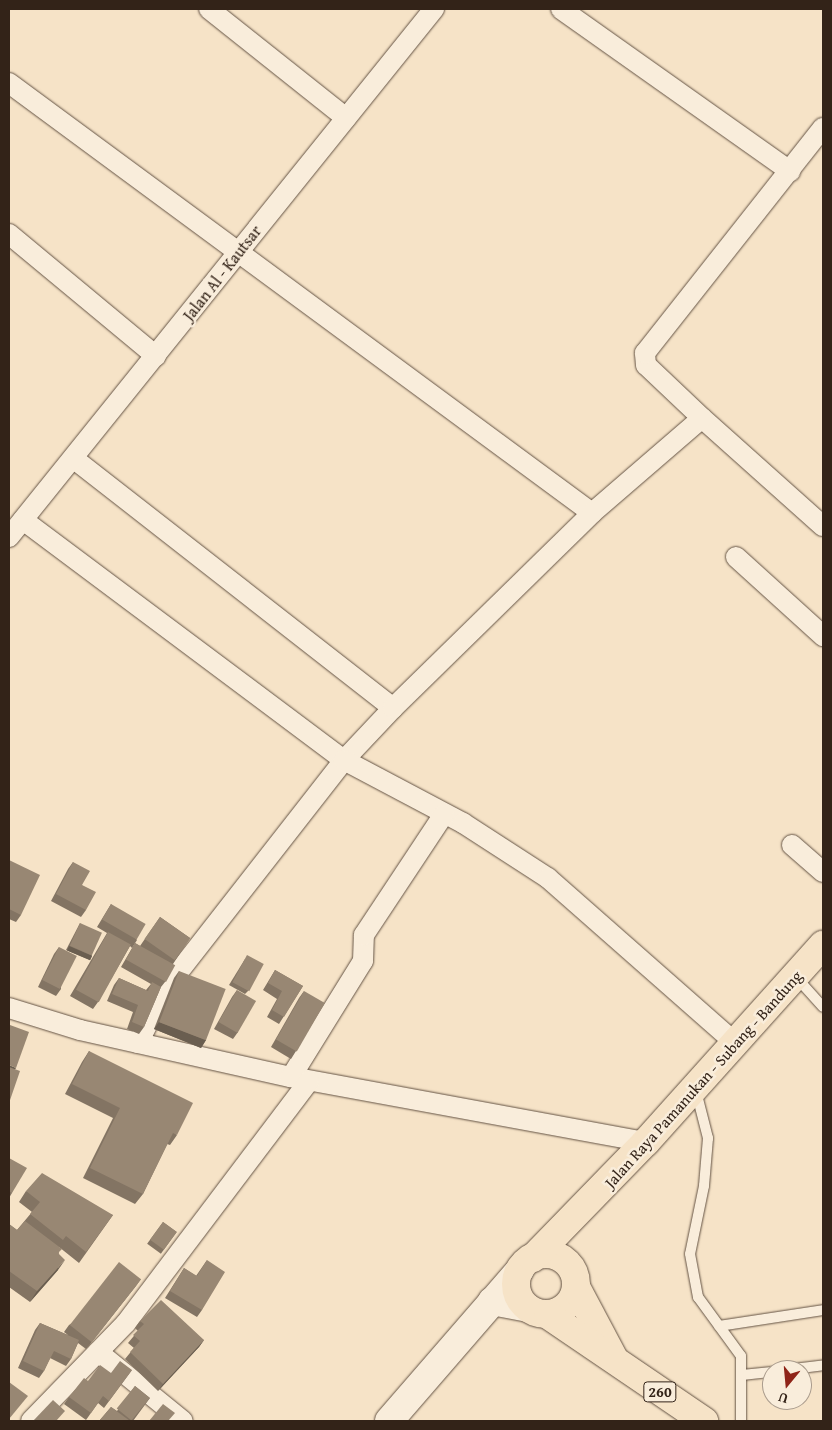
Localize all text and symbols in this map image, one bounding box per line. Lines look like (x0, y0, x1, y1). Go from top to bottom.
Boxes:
street label: Jalan Al - Kautsar (179, 221, 265, 325)
street label: Jalan Raya Pamanukan - Subang - Bandung (600, 966, 806, 1192)
north arrow (762, 1360, 812, 1410)
road number: 260 (642, 1380, 678, 1404)
text: U (775, 1387, 790, 1409)

